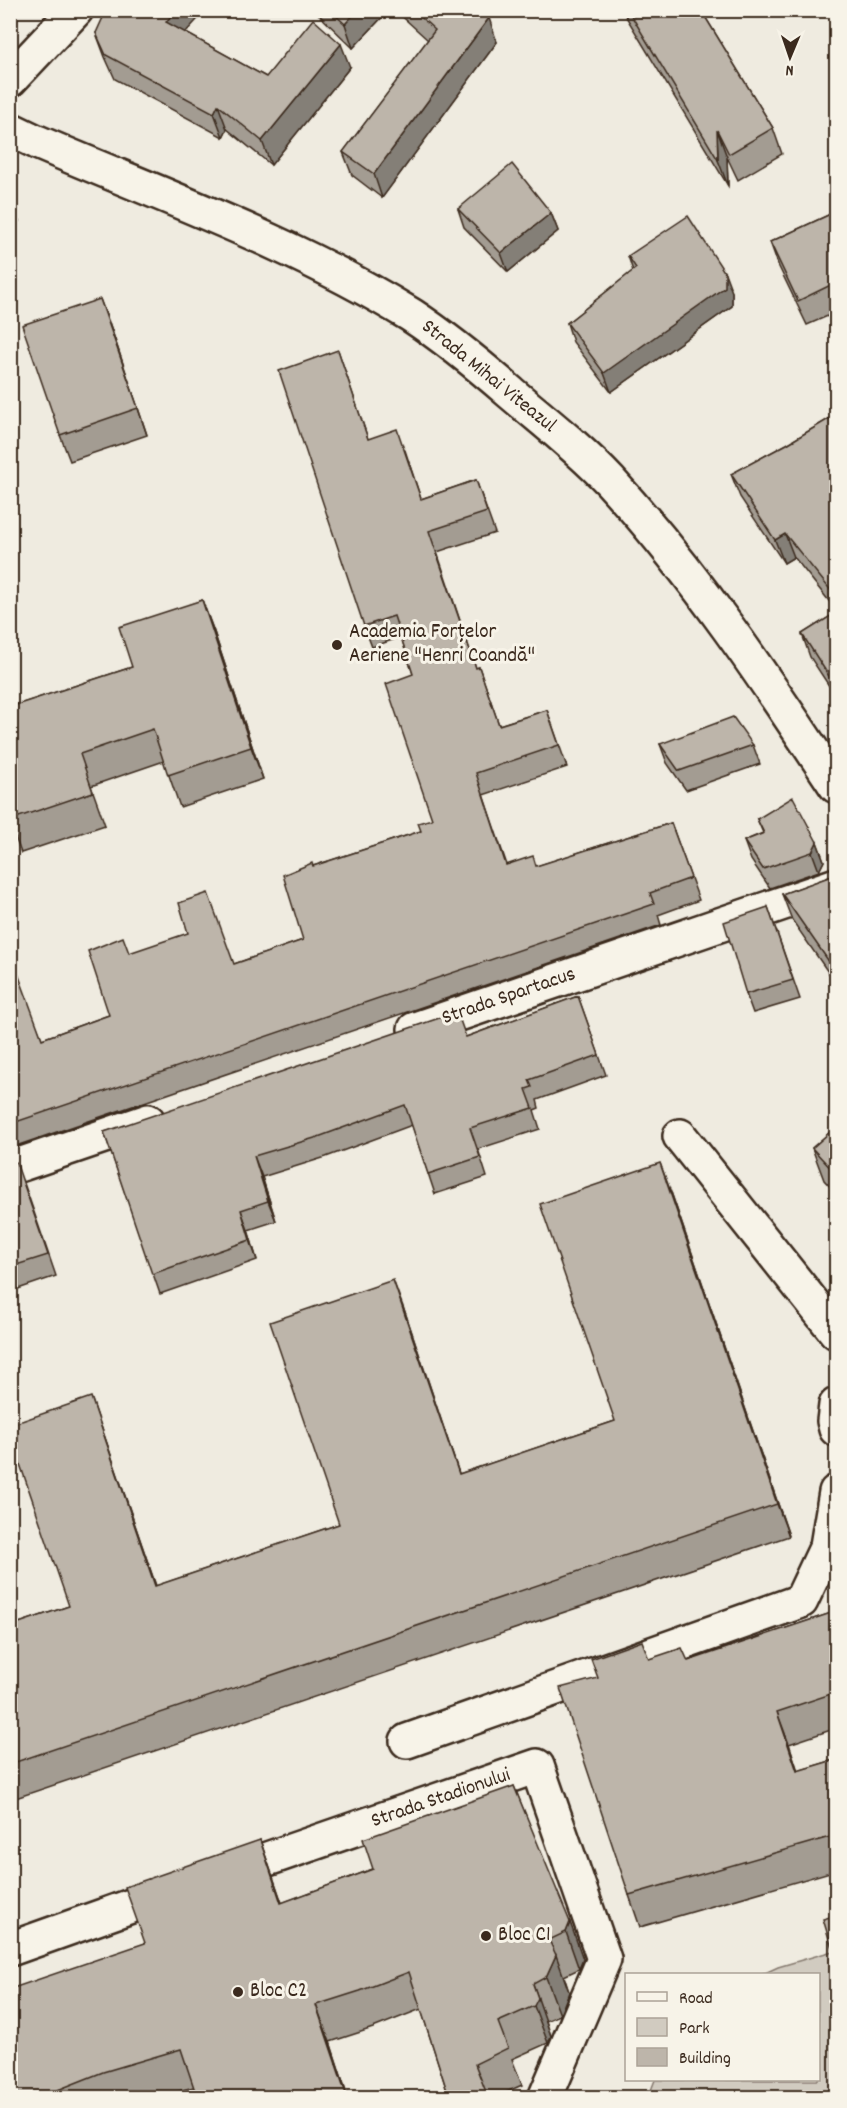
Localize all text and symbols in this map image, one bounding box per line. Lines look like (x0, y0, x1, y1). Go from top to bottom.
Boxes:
north arrow (760, 27, 820, 87)
text: N (785, 58, 794, 81)
street label: Strada Mihai Viteazul (414, 313, 562, 441)
place label: Academia Forțelor Aeriene "Henri Coandă" (349, 618, 535, 672)
marker: Academia Forțelor Aeriene "Henri Coandă" (330, 638, 344, 652)
street label: Strada Spartacus (438, 960, 580, 1034)
street label: Strada Stadionului (367, 1761, 515, 1837)
place label: Bloc C1 (498, 1921, 551, 1951)
marker: Bloc C1 (479, 1929, 493, 1943)
legend (625, 1973, 820, 2081)
place label: Bloc C2 (250, 1977, 307, 2007)
marker: Bloc C2 (231, 1985, 245, 1999)
text: Road (679, 1987, 713, 2012)
text: Park (679, 2017, 710, 2042)
text: Building (679, 2047, 731, 2072)

